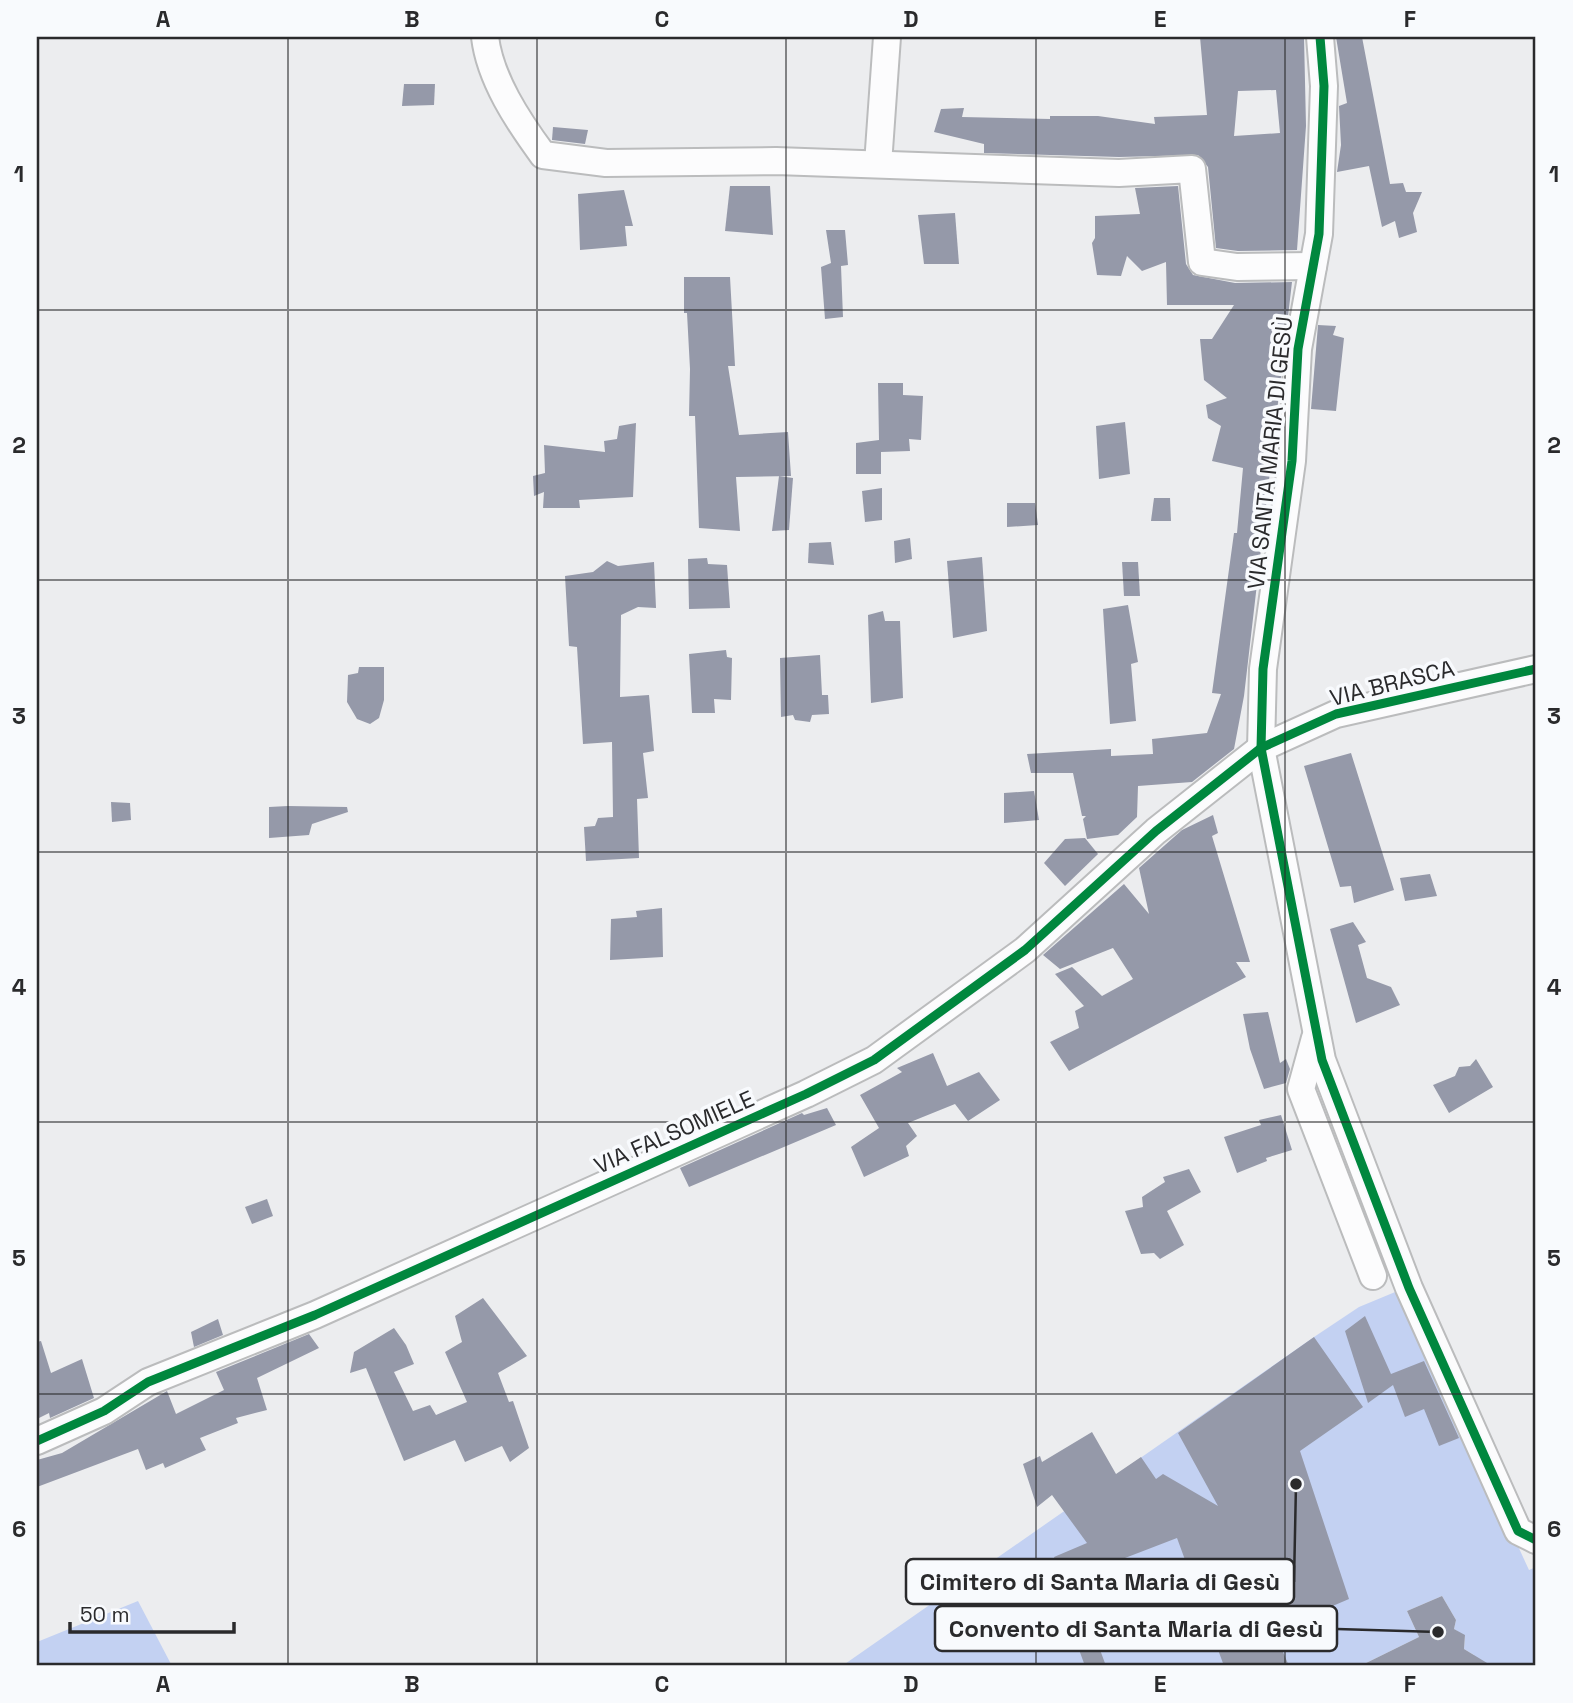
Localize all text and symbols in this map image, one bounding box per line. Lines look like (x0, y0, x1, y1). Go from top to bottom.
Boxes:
text: A (156, 4, 171, 34)
text: B (404, 4, 420, 34)
text: C (655, 4, 669, 34)
text: D (903, 4, 919, 34)
text: E (1154, 4, 1166, 34)
text: F (1404, 4, 1416, 34)
text: 1 (14, 159, 24, 189)
text: 1 (1549, 159, 1559, 189)
street label: VIA SANTA MARIA DI GESÙ (1241, 315, 1299, 591)
text: 2 (12, 430, 26, 460)
text: 2 (1547, 430, 1561, 460)
street label: VIA BRASCA (1327, 653, 1457, 713)
text: 3 (12, 701, 26, 731)
text: 3 (1547, 701, 1561, 731)
text: 4 (12, 972, 27, 1002)
text: 4 (1547, 972, 1562, 1002)
street label: VIA FALSOMIELE (589, 1083, 759, 1181)
text: 5 (12, 1243, 26, 1273)
text: 5 (1547, 1243, 1561, 1273)
text: 6 (12, 1514, 26, 1544)
text: 6 (1547, 1514, 1561, 1544)
callout: Cimitero di Santa Maria di Gesù (906, 1559, 1294, 1604)
text: Cimitero di Santa Maria di Gesù (920, 1566, 1280, 1597)
scale bar (70, 1591, 234, 1635)
text: 50 m (80, 1601, 130, 1628)
callout: Convento di Santa Maria di Gesù (935, 1606, 1337, 1651)
text: Convento di Santa Maria di Gesù (949, 1613, 1323, 1644)
text: A (156, 1669, 171, 1699)
text: B (404, 1669, 420, 1699)
text: C (655, 1669, 669, 1699)
text: D (903, 1669, 919, 1699)
text: E (1154, 1669, 1166, 1699)
text: F (1404, 1669, 1416, 1699)

